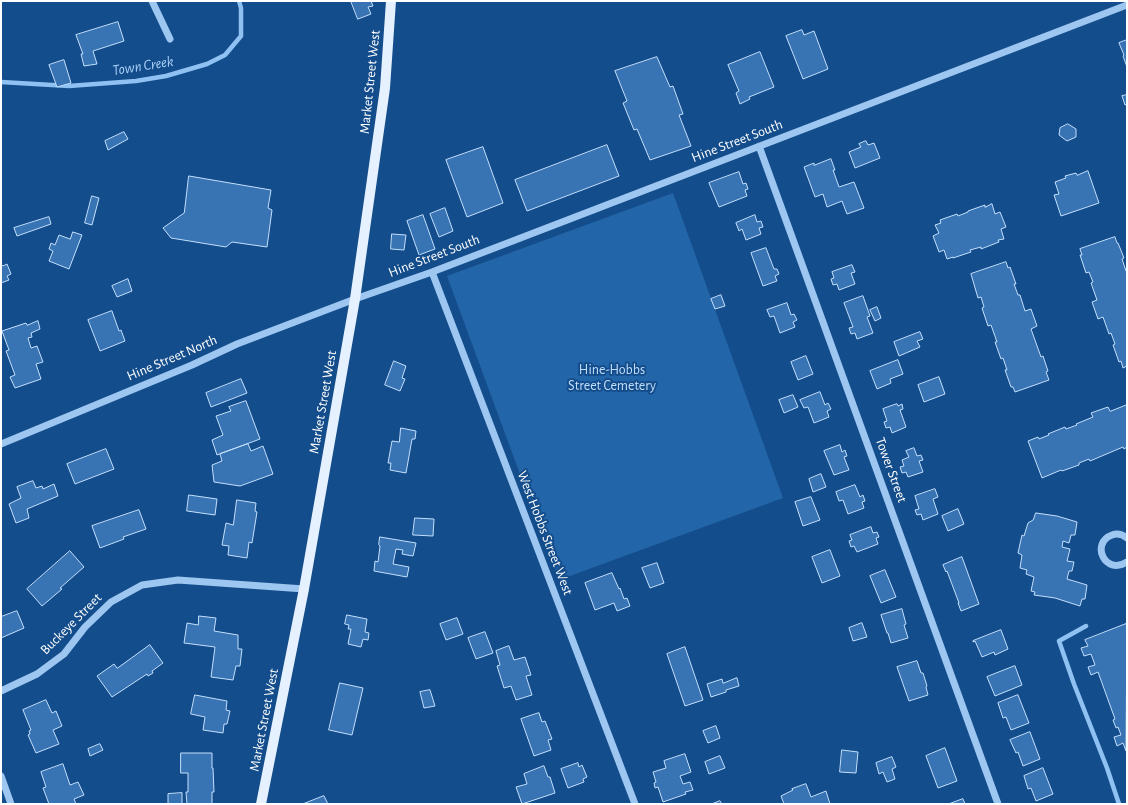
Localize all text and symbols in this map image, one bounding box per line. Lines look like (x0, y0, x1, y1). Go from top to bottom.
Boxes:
street label: Market Street West (356, 29, 384, 135)
water label: Town Creek (111, 52, 175, 80)
street label: Hine Street South (689, 116, 785, 166)
street label: Hine Street South (386, 231, 482, 281)
street label: Hine Street North (124, 331, 220, 385)
street label: Market Street West (306, 349, 340, 455)
park label: Hine-Hobbs Street Cemetery (568, 362, 656, 394)
street label: Tower Street (871, 435, 911, 505)
street label: West Hobbs Street West (514, 469, 576, 597)
street label: Buckeye Street (37, 590, 105, 658)
street label: Market Street West (246, 667, 282, 773)

